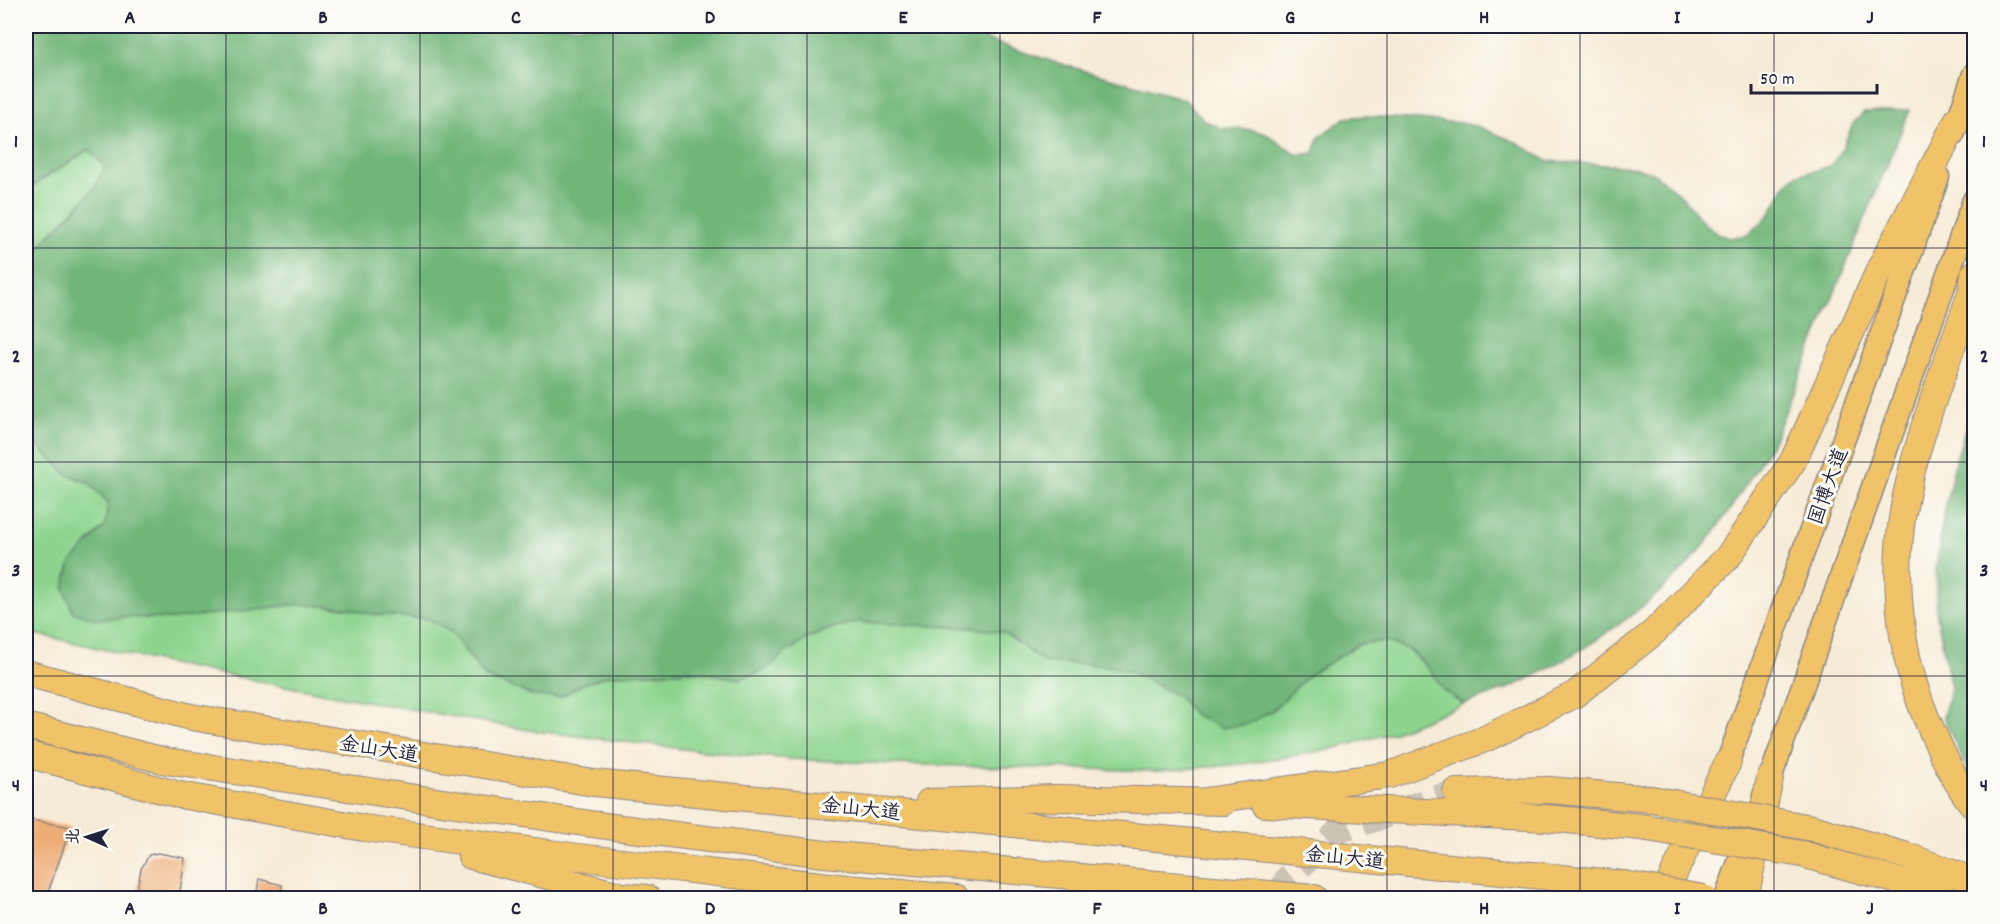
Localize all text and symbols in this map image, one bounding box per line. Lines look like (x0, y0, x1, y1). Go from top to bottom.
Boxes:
text: A (125, 5, 136, 33)
text: B (318, 5, 328, 33)
text: C (511, 5, 521, 33)
text: D (705, 5, 716, 33)
text: E (898, 5, 908, 33)
text: F (1093, 5, 1103, 33)
text: G (1285, 5, 1295, 33)
text: H (1479, 5, 1489, 33)
text: I (1674, 5, 1681, 33)
text: J (1866, 5, 1874, 33)
scale bar (1751, 57, 1877, 95)
text: 50 m (1760, 68, 1795, 93)
text: 1 (14, 129, 18, 157)
text: 1 (1982, 129, 1986, 157)
text: 2 (12, 344, 20, 372)
text: 2 (1980, 344, 1988, 372)
street label: 国博大道 (1803, 445, 1857, 529)
text: 3 (12, 558, 20, 586)
text: 3 (1980, 558, 1988, 586)
street label: 金山大道 (337, 731, 420, 771)
text: 4 (12, 773, 20, 801)
text: 4 (1980, 773, 1988, 801)
street label: 金山大道 (819, 793, 902, 829)
north arrow (57, 807, 117, 867)
text: 北 (63, 828, 86, 845)
street label: 金山大道 (1303, 842, 1386, 878)
text: A (125, 896, 136, 924)
text: B (318, 896, 328, 924)
text: C (511, 896, 521, 924)
text: D (705, 896, 716, 924)
text: E (898, 896, 908, 924)
text: F (1093, 896, 1103, 924)
text: G (1285, 896, 1295, 924)
text: H (1479, 896, 1489, 924)
text: I (1674, 896, 1681, 924)
text: J (1866, 896, 1874, 924)

